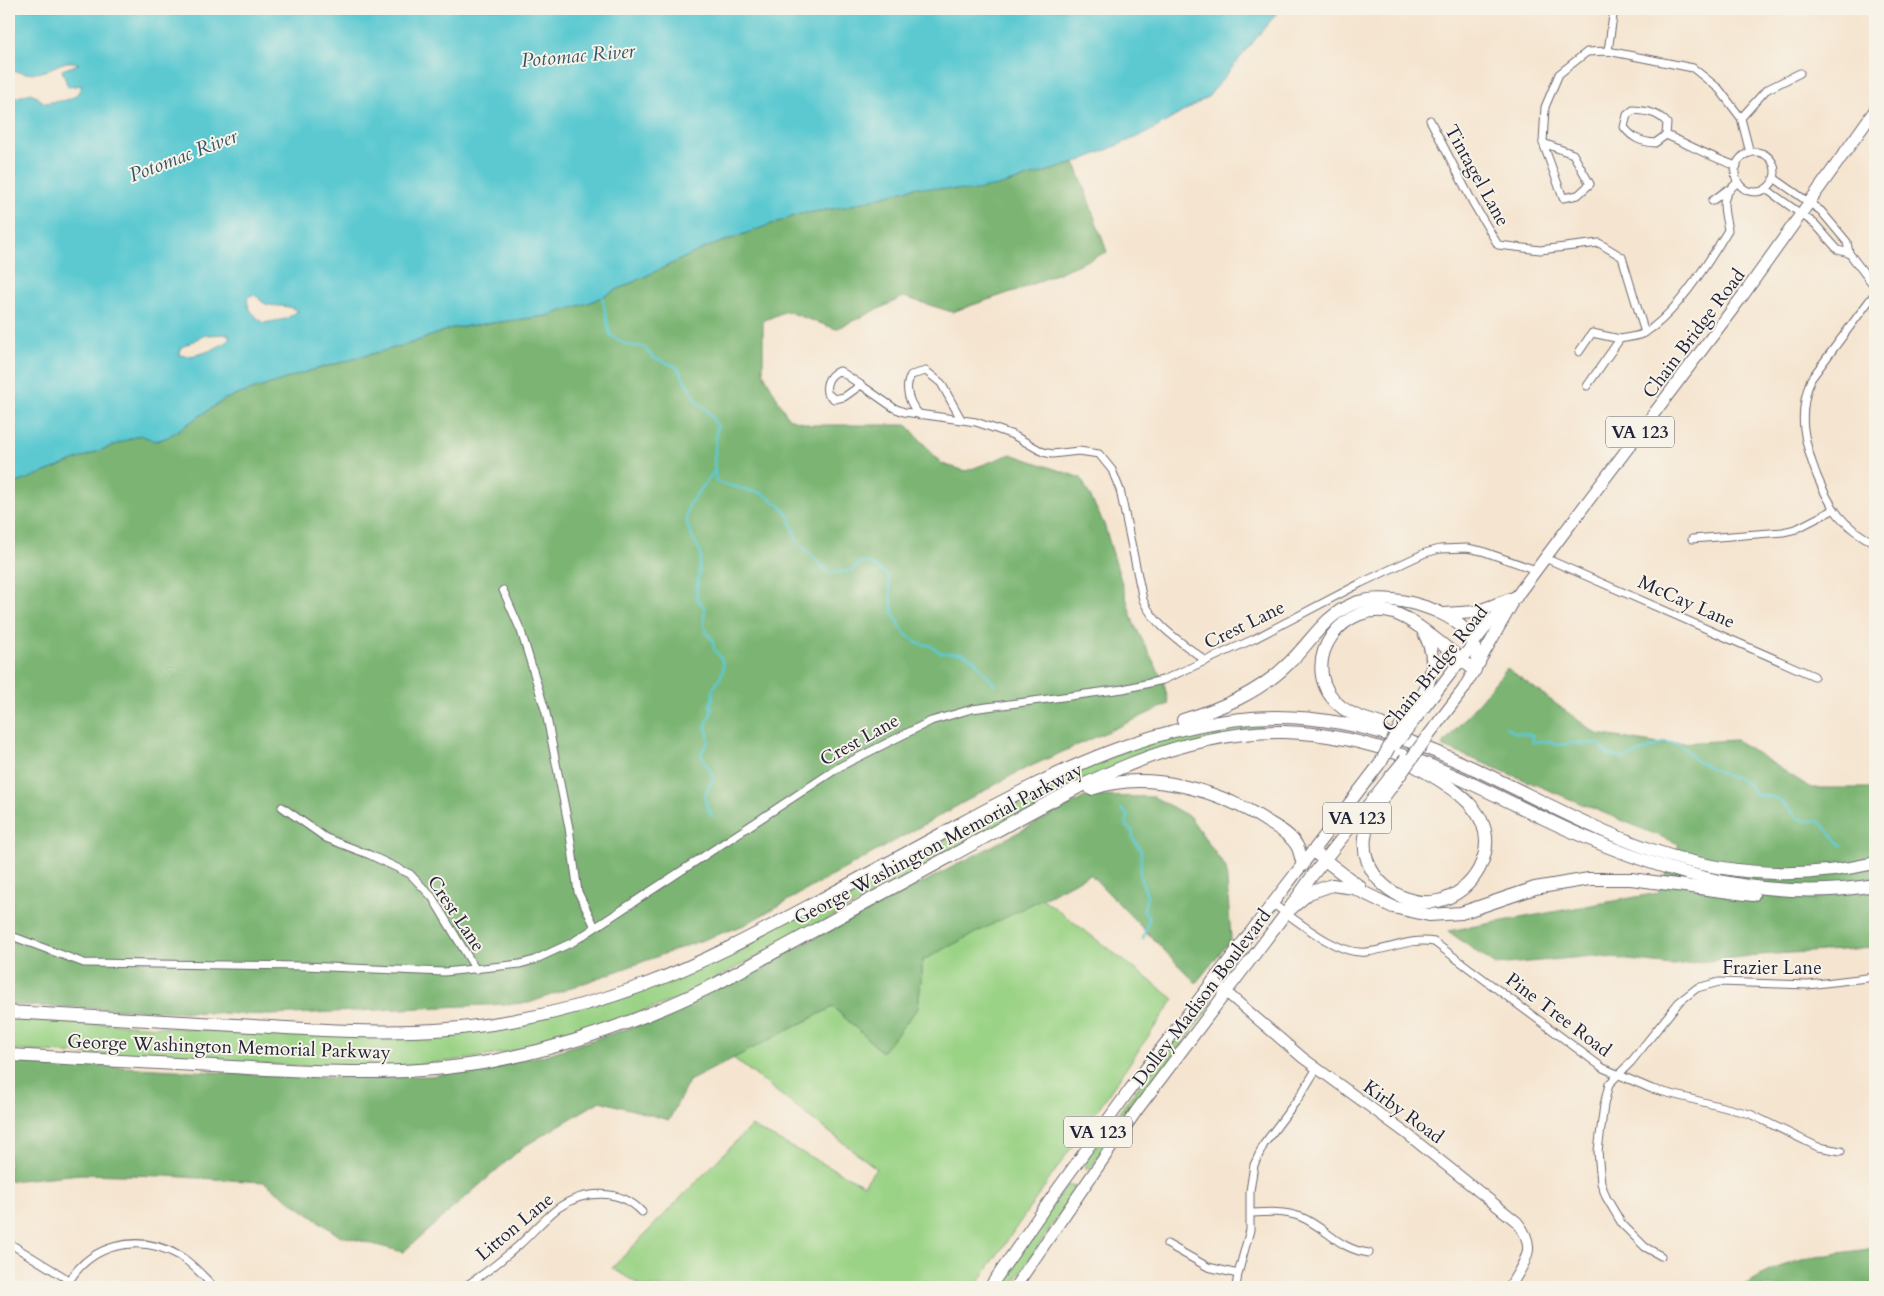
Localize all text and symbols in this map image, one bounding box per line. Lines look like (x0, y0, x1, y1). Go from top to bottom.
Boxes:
water label: Potomac River (520, 37, 638, 74)
street label: Tintagel Lane (1438, 120, 1516, 231)
water label: Potomac River (125, 122, 243, 189)
street label: Chain Bridge Road (1637, 264, 1751, 404)
road number: VA 123 (1606, 417, 1674, 448)
street label: McCay Lane (1634, 569, 1739, 635)
street label: Crest Lane (1200, 594, 1289, 656)
street label: Chain Bridge Road (1376, 600, 1494, 737)
street label: Crest Lane (815, 707, 904, 772)
street label: George Washington Memorial Parkway (790, 756, 1087, 931)
road number: VA 123 (1323, 802, 1391, 834)
street label: Crest Lane (421, 870, 491, 957)
street label: Dolley Madison Boulevard (1127, 904, 1277, 1091)
street label: Frazier Lane (1722, 955, 1822, 981)
street label: Pine Tree Road (1500, 966, 1617, 1063)
street label: George Washington Memorial Parkway (67, 1028, 391, 1066)
street label: Kirby Road (1358, 1074, 1449, 1150)
road number: VA 123 (1064, 1116, 1132, 1148)
street label: Litton Lane (470, 1187, 559, 1267)

